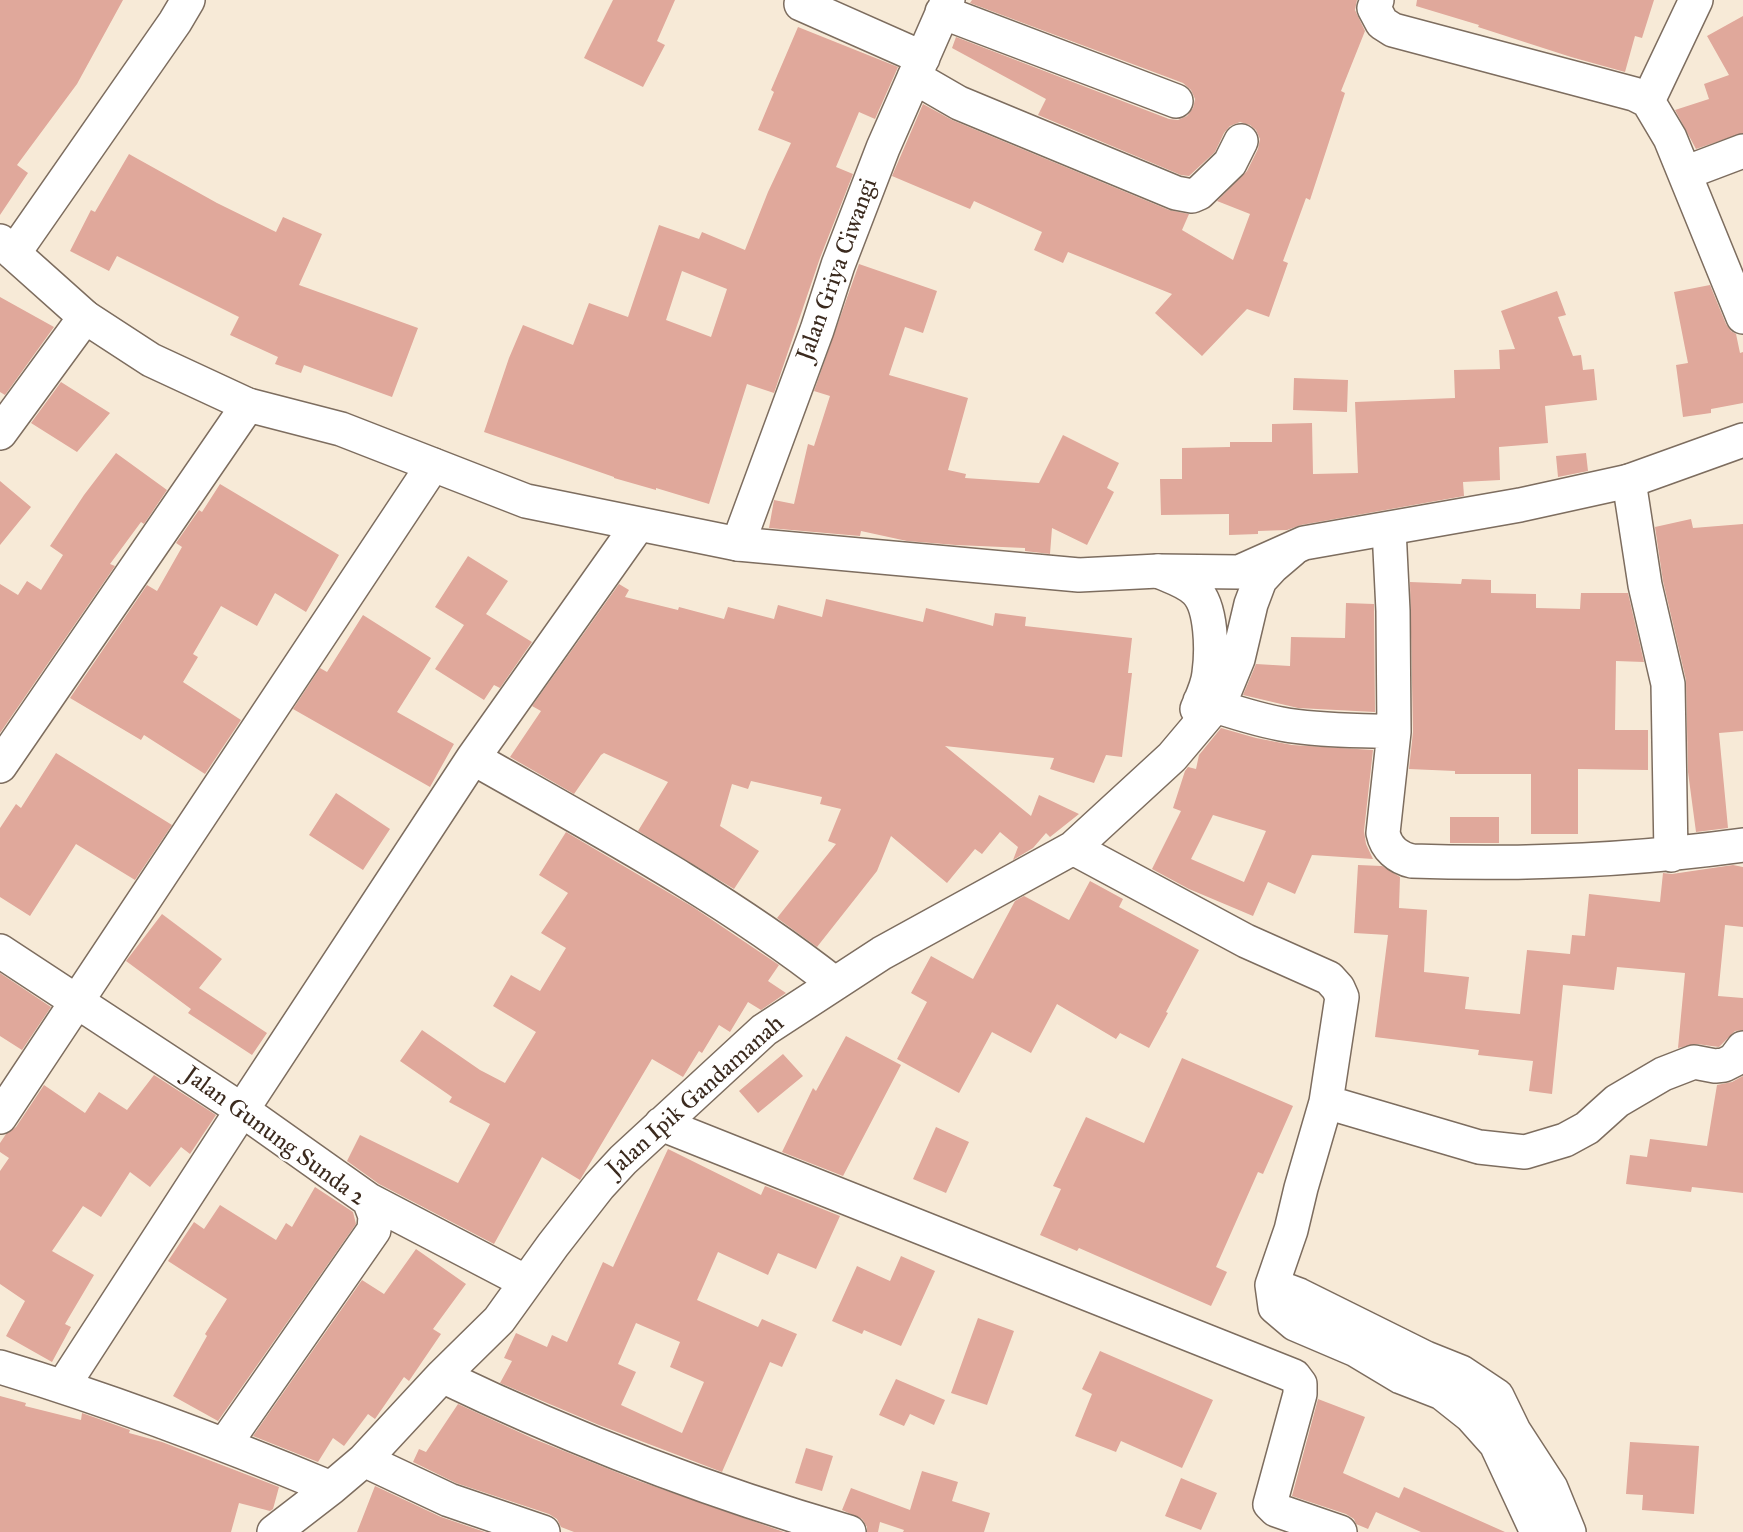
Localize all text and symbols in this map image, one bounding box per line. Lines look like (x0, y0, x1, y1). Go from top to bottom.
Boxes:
street label: Jalan Griya Ciwangi (792, 175, 884, 365)
street label: Jalan Ipik Gandamanah (601, 1010, 791, 1184)
street label: Jalan Gunung Sunda 2 (177, 1061, 371, 1213)

